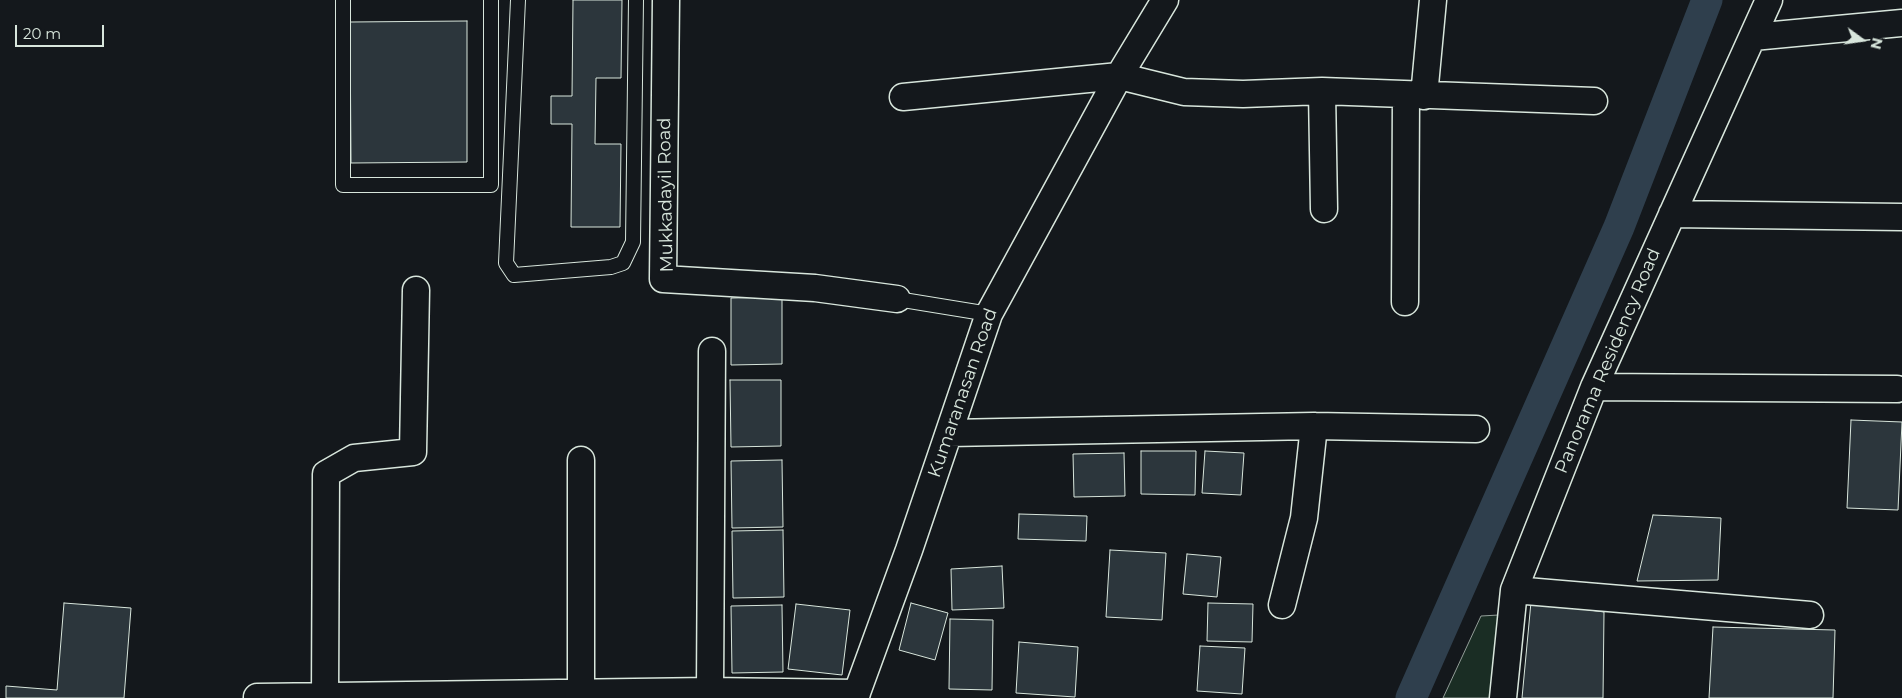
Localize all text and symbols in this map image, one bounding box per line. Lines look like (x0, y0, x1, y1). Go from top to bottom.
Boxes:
scale bar (18, 15, 106, 47)
north arrow (1837, 15, 1887, 65)
text: 20 m (23, 24, 61, 43)
text: N (1866, 36, 1887, 51)
street label: Mukkadayil Road (654, 117, 678, 273)
street label: Panorama Residency Road (1551, 245, 1665, 477)
street label: Kumaranasan Road (924, 306, 1002, 480)

